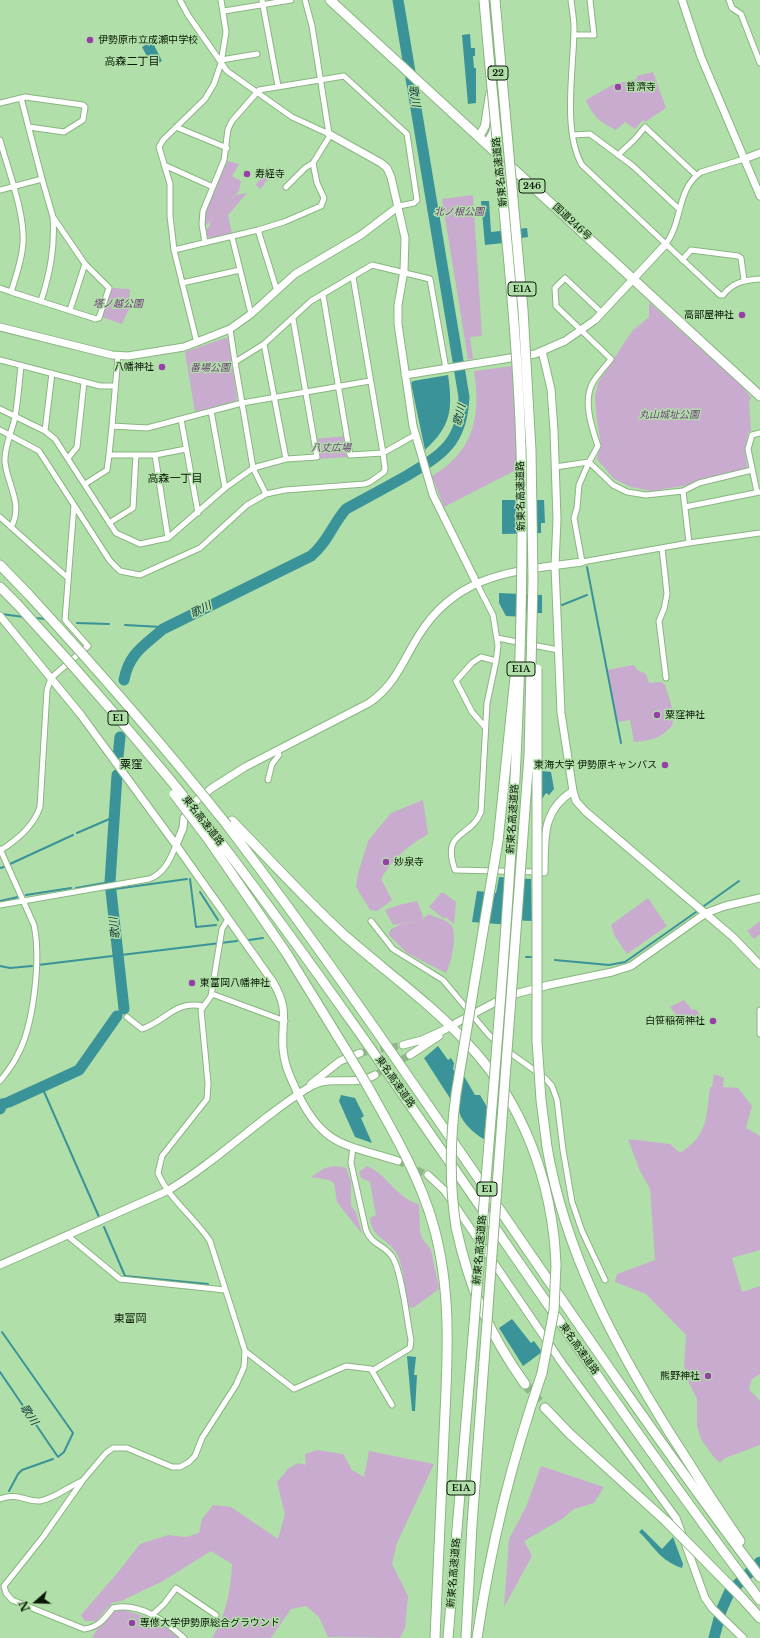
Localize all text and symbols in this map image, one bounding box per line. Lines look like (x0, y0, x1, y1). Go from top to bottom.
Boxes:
place label: 伊勢原市立成瀬中学校 (98, 34, 198, 46)
marker: 伊勢原市立成瀬中学校 (85, 35, 95, 45)
district label: 高森二丁目 (105, 55, 159, 69)
road number: 22 (488, 66, 508, 80)
place label: 普濟寺 (626, 81, 656, 93)
marker: 普濟寺 (613, 82, 623, 92)
water label: 歌川 (406, 84, 422, 108)
street label: 新東名高速道路 (490, 137, 510, 207)
place label: 寿経寺 (255, 168, 285, 180)
marker: 寿経寺 (242, 169, 252, 179)
road number: 246 (519, 179, 545, 193)
street label: 国道246号 (550, 201, 594, 243)
park label: 北ノ根公園 (434, 206, 484, 218)
road number: E1A (508, 282, 536, 296)
park label: 塔ノ越公園 (93, 298, 143, 310)
place label: 高部屋神社 (684, 309, 734, 321)
marker: 高部屋神社 (737, 310, 747, 320)
place label: 八幡神社 (114, 361, 154, 373)
marker: 八幡神社 (157, 362, 167, 372)
park label: 番場公園 (190, 362, 230, 374)
water label: 歌川 (451, 403, 469, 427)
park label: 丸山城址公園 (639, 409, 699, 421)
park label: 八丈広場 (311, 442, 351, 454)
street label: 新東名高速道路 (514, 461, 528, 531)
district label: 高森一丁目 (148, 472, 202, 486)
water label: 歌川 (188, 599, 214, 621)
road number: E1A (507, 662, 535, 676)
place label: 粟窪神社 (665, 709, 705, 721)
marker: 粟窪神社 (652, 710, 662, 720)
road number: E1 (108, 711, 128, 725)
district label: 粟窪 (120, 758, 142, 772)
place label: 東海大学 伊勢原キャンパス (534, 759, 657, 771)
marker: 東海大学 伊勢原キャンパス (660, 760, 670, 770)
street label: 新東名高速道路 (505, 784, 521, 854)
street label: 東名高速道路 (180, 794, 226, 848)
place label: 妙泉寺 (394, 856, 424, 868)
marker: 妙泉寺 (381, 857, 391, 867)
water label: 歌川 (107, 916, 123, 940)
place label: 東富岡八幡神社 (200, 977, 270, 989)
marker: 東富岡八幡神社 (187, 978, 197, 988)
place label: 白笹稲荷神社 (645, 1015, 705, 1027)
marker: 白笹稲荷神社 (708, 1016, 718, 1026)
street label: 東名高速道路 (373, 1054, 417, 1110)
road number: E1 (477, 1182, 497, 1196)
street label: 新東名高速道路 (471, 1215, 489, 1285)
district label: 東富岡 (114, 1312, 146, 1326)
street label: 東名高速道路 (557, 1321, 601, 1377)
place label: 熊野神社 (660, 1370, 700, 1382)
marker: 熊野神社 (703, 1371, 713, 1381)
water label: 歌川 (17, 1402, 41, 1428)
road number: E1A (447, 1481, 475, 1495)
street label: 新東名高速道路 (445, 1538, 463, 1608)
north arrow (16, 1582, 56, 1622)
text: N (16, 1599, 33, 1613)
place label: 専修大学伊勢原総合グラウンド (140, 1617, 280, 1629)
marker: 専修大学伊勢原総合グラウンド (127, 1618, 137, 1628)

